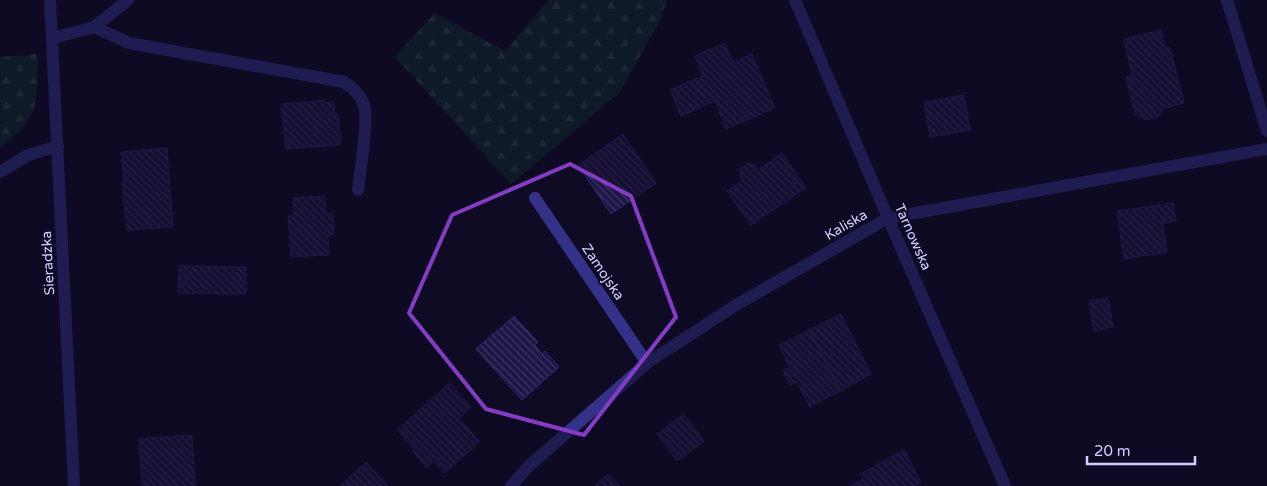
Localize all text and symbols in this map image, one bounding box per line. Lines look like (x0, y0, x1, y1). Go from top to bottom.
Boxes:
street label: Tarnowska (891, 201, 935, 273)
street label: Kaliska (822, 206, 870, 244)
street label: Sieradzka (38, 230, 58, 296)
street label: Zamojska (578, 241, 628, 303)
scale bar (1087, 434, 1194, 466)
text: 20 m (1094, 442, 1131, 460)

